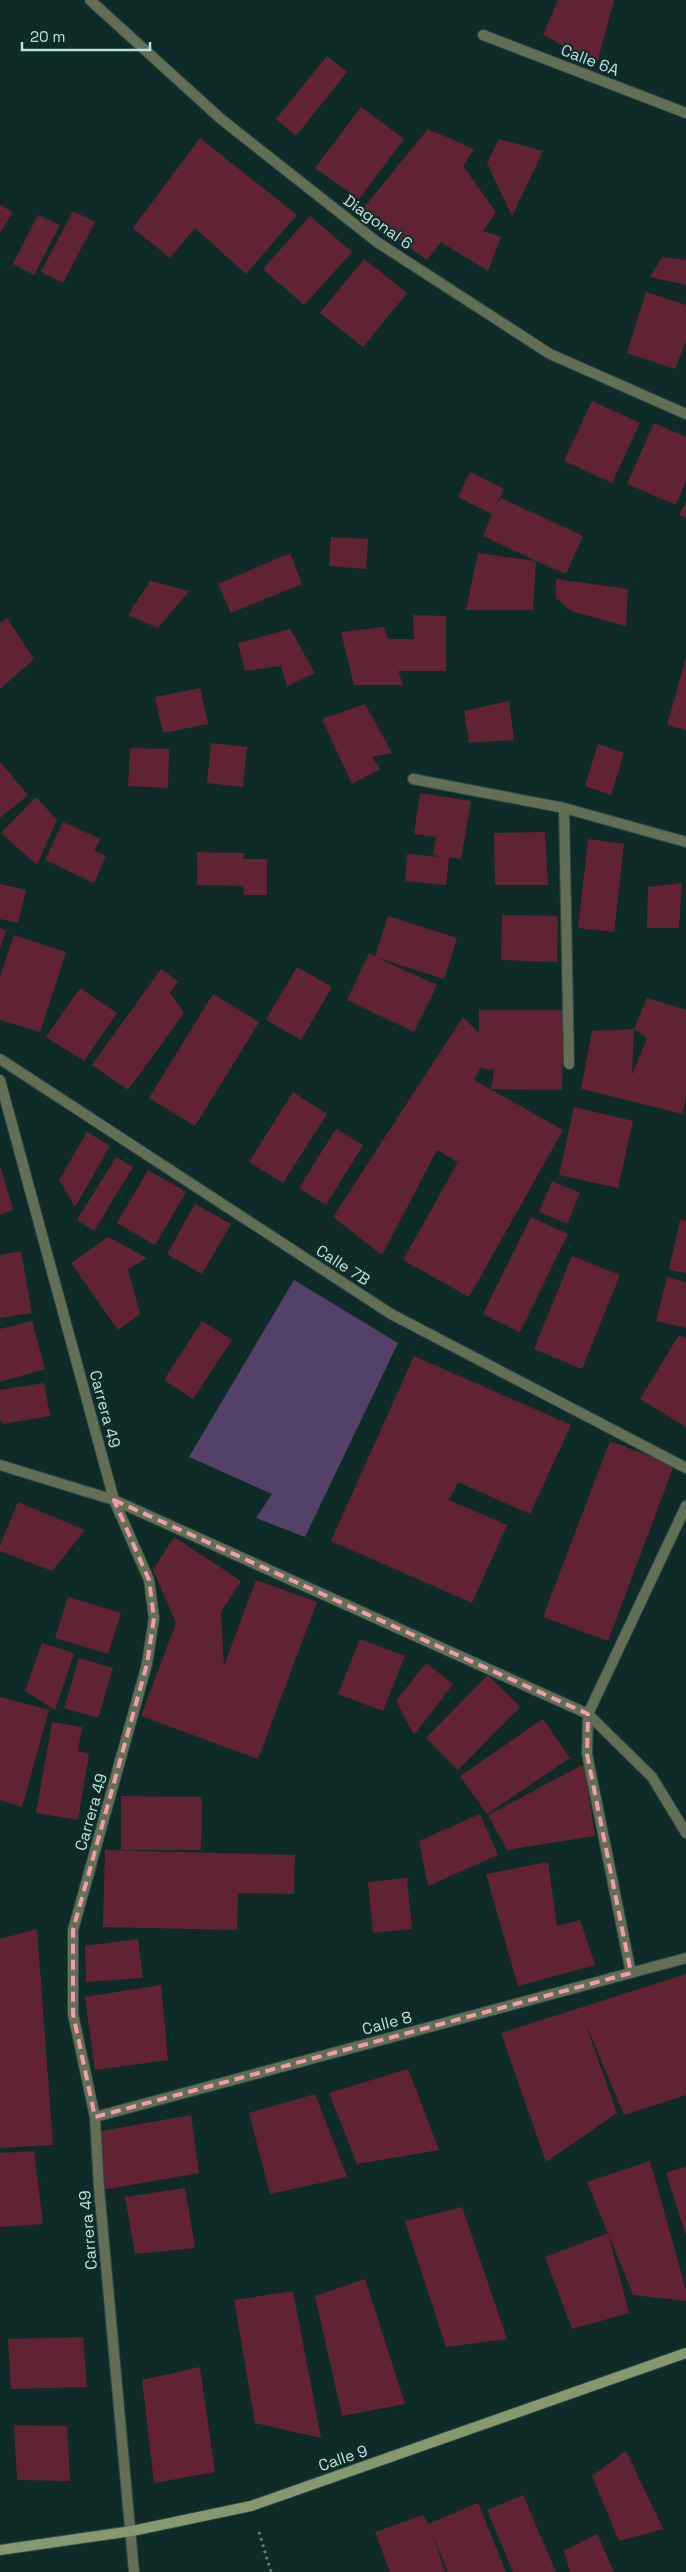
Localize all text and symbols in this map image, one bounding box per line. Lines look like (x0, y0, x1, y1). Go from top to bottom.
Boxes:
scale bar (22, 20, 150, 52)
text: 20 m (30, 27, 65, 46)
street label: Calle 6A (558, 39, 622, 81)
street label: Diagonal 6 (339, 190, 417, 254)
street label: Calle 7B (312, 1240, 374, 1290)
street label: Carrera 49 (85, 1368, 125, 1450)
street label: Carrera 49 (70, 1771, 112, 1853)
street label: Calle 8 (360, 2006, 414, 2040)
street label: Carrera 49 (74, 2189, 102, 2271)
street label: Calle 9 (316, 2440, 370, 2476)

